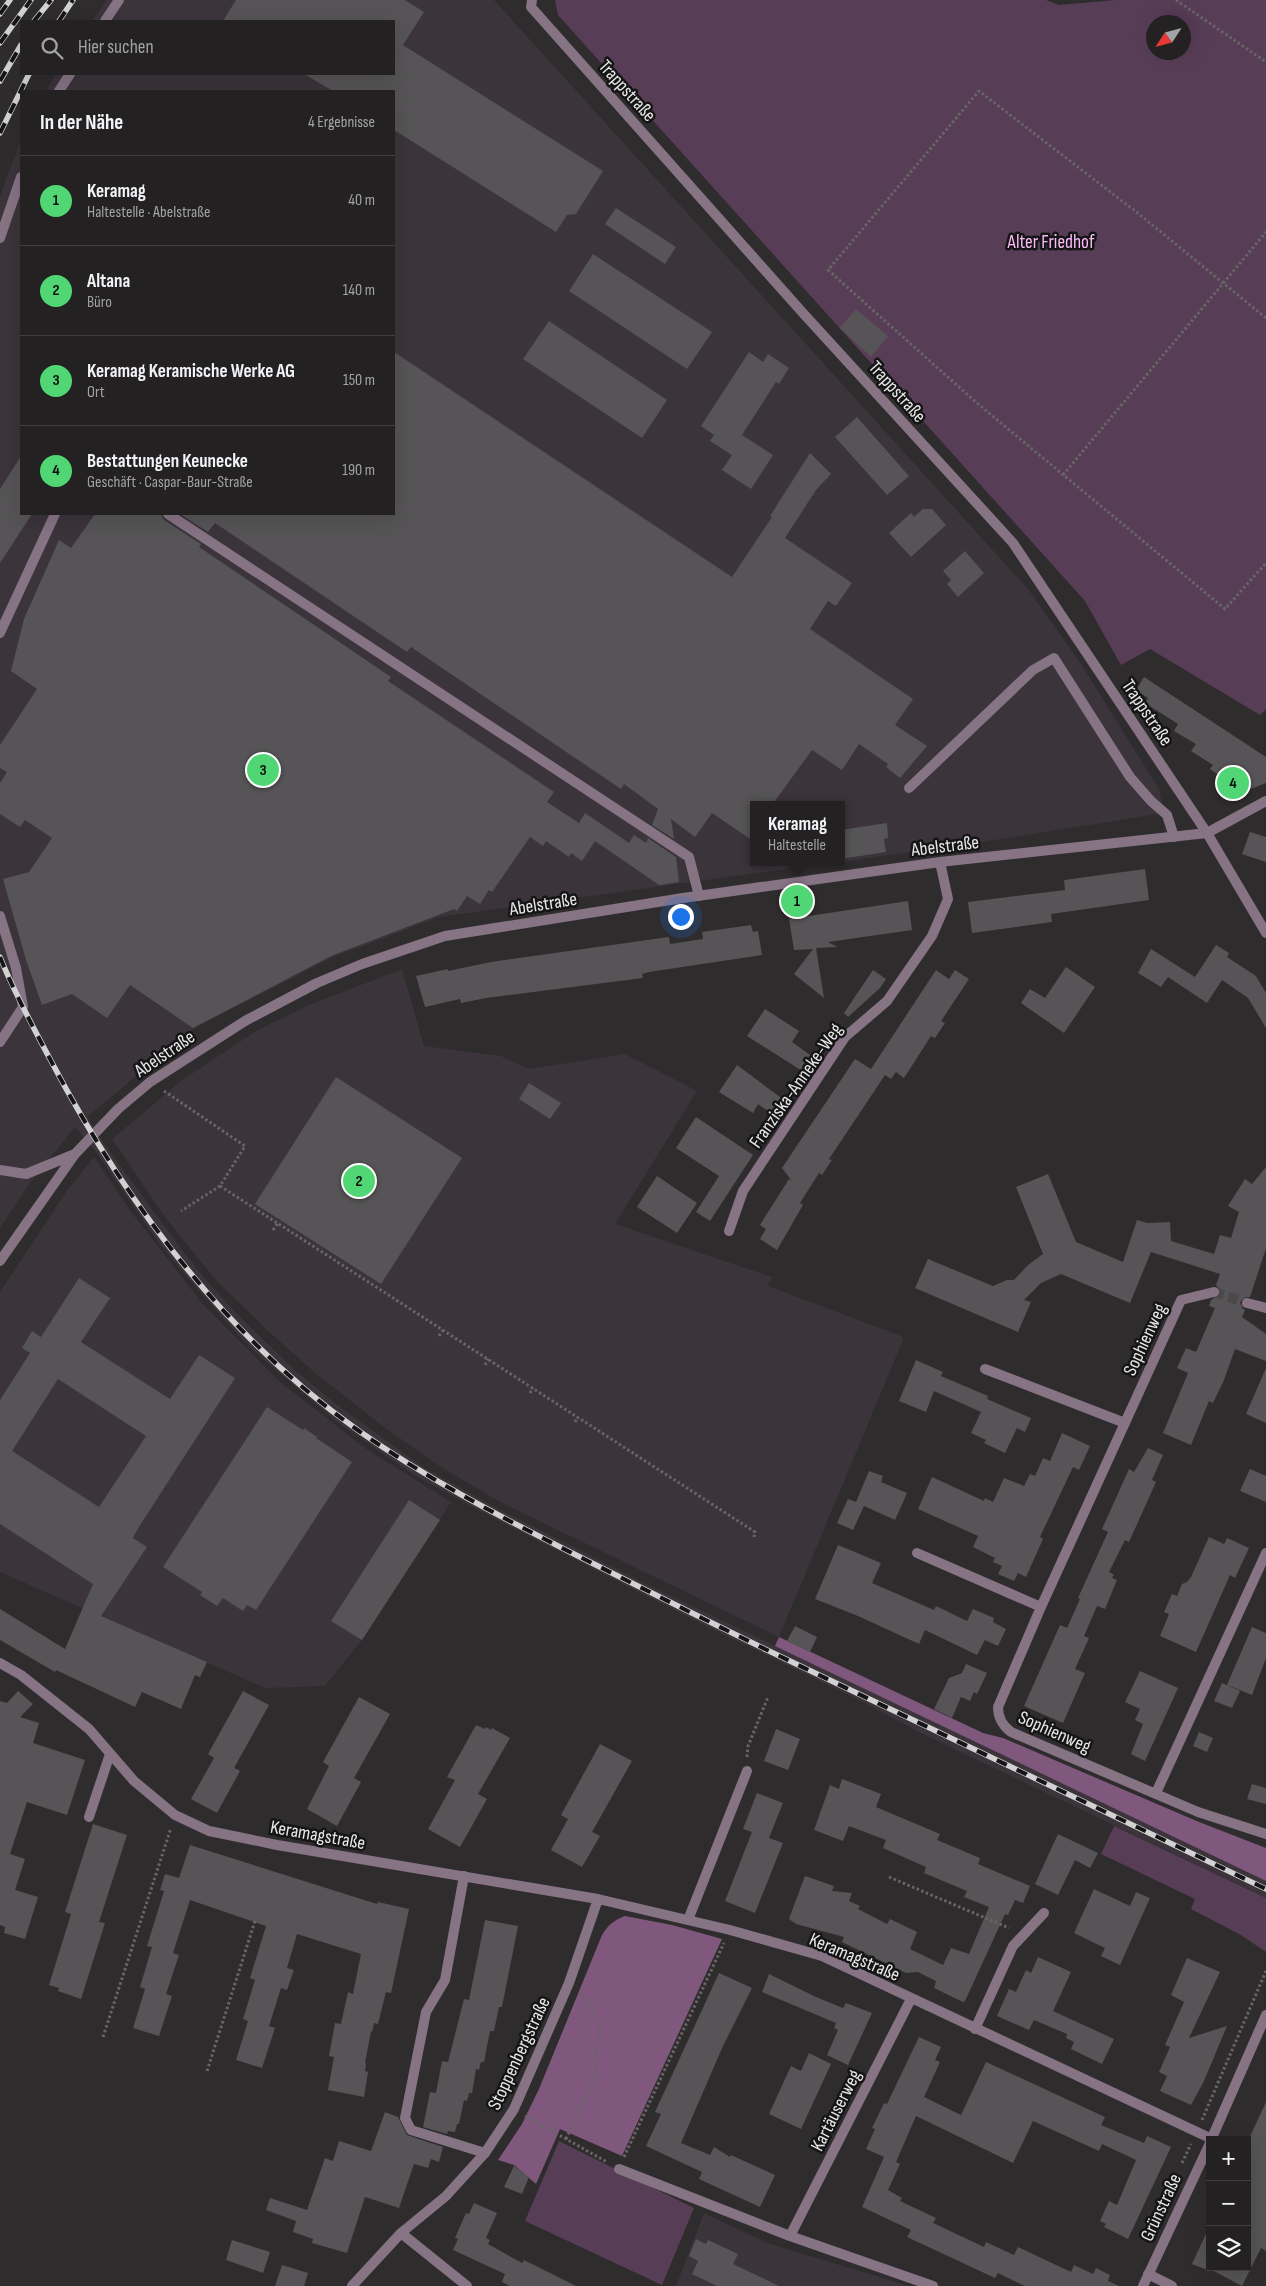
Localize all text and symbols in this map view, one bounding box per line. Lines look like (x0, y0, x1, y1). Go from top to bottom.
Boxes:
north arrow (1146, 15, 1191, 60)
search box (20, 20, 395, 75)
icon: search (38, 34, 66, 62)
text: Hier suchen (78, 36, 154, 59)
street label: Trappstraße (593, 55, 661, 127)
text: In der Nähe (40, 110, 123, 135)
text: 4 Ergebnisse (308, 113, 375, 132)
text: Keramag (87, 180, 146, 203)
text: 1 (53, 191, 59, 210)
text: 40 m (348, 191, 375, 210)
text: Haltestelle · Abelstraße (87, 203, 210, 222)
park label: Alter Friedhof (1007, 231, 1095, 254)
text: Altana (87, 270, 130, 293)
text: 2 (52, 281, 60, 300)
text: 140 m (343, 281, 375, 300)
text: Büro (87, 293, 112, 312)
street label: Trappstraße (863, 356, 931, 428)
text: Keramag Keramische Werke AG (87, 360, 295, 383)
text: 3 (52, 371, 60, 390)
text: 150 m (343, 371, 375, 390)
text: Ort (87, 383, 105, 402)
text: Bestattungen Keunecke (87, 450, 248, 473)
text: 4 (52, 461, 60, 480)
text: 190 m (342, 461, 375, 480)
text: Geschäft · Caspar-Baur-Straße (87, 473, 253, 492)
street label: Trappstraße (1116, 675, 1177, 750)
pin: 3 (247, 751, 279, 789)
pin: 4 (1217, 764, 1249, 802)
popup (750, 801, 845, 866)
text: Keramag (768, 813, 827, 836)
street label: Abelstraße (909, 831, 980, 862)
text: Haltestelle (768, 836, 826, 855)
pin: 1 (781, 882, 813, 920)
street label: Abelstraße (507, 888, 579, 921)
your location (668, 904, 694, 930)
street label: Franziska-Anneke-Weg (745, 1019, 848, 1153)
street label: Abelstraße (129, 1026, 200, 1083)
pin: 2 (343, 1162, 375, 1200)
street label: Sophienweg (1119, 1299, 1172, 1379)
street label: Sophienweg (1014, 1706, 1095, 1759)
street label: Keramagstraße (268, 1816, 367, 1855)
street label: Keramagstraße (806, 1928, 903, 1987)
street label: Stoppenbergstraße (483, 1994, 556, 2114)
street label: Kartäuserweg (806, 2066, 867, 2155)
map controls (1206, 2136, 1251, 2271)
button: + (1206, 2136, 1251, 2181)
street label: Grünstraße (1136, 2170, 1187, 2245)
button: − (1206, 2181, 1251, 2226)
button: layers (1206, 2226, 1251, 2271)

